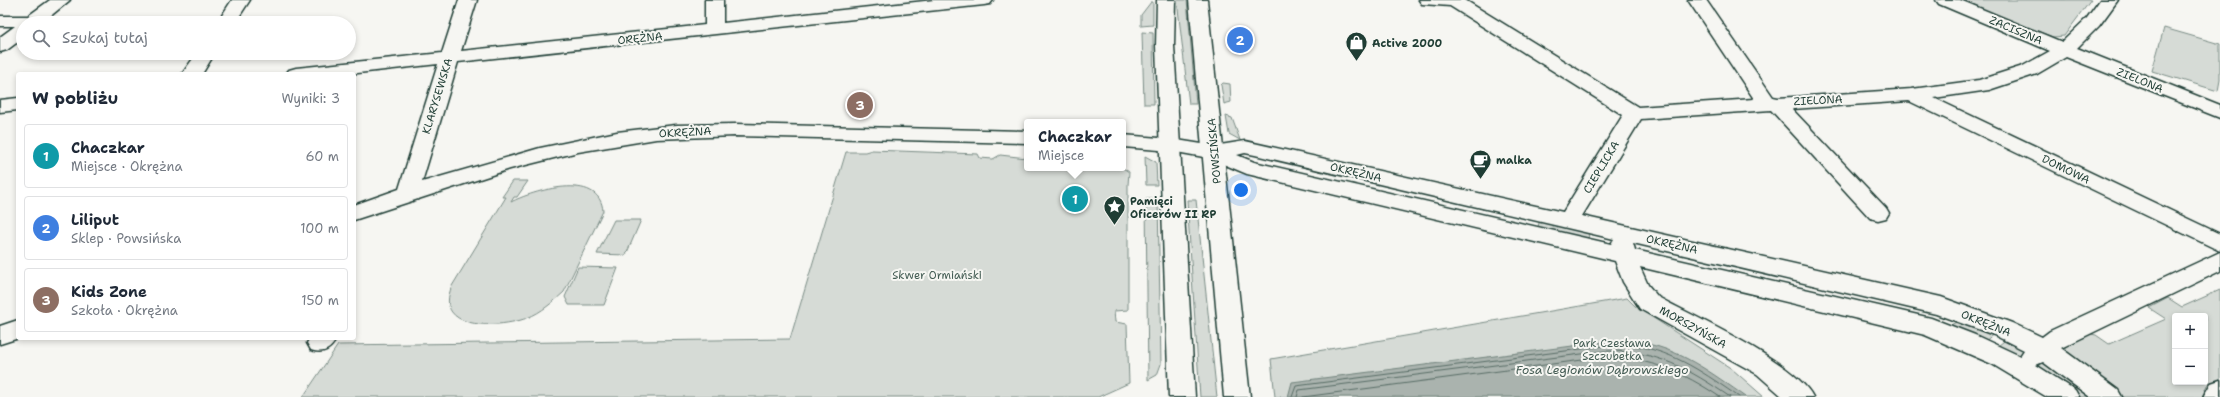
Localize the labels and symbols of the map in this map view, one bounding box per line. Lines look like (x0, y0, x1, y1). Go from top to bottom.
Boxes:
street label: ZACISZNA (1987, 13, 2045, 48)
pin: 2 (1227, 25, 1253, 55)
street label: ORĘŻNA (617, 29, 663, 48)
shop icon: Active 2000 (1344, 30, 1370, 63)
place label: Active 2000 (1372, 36, 1443, 51)
street label: KLARYSEWSKA (419, 56, 456, 136)
street label: ZIELONA (2114, 64, 2165, 97)
pin: 3 (847, 90, 873, 120)
street label: ZIELONA (1793, 92, 1843, 109)
street label: POWSIŃSKA (1203, 117, 1225, 185)
street label: OKRĘŻNA (658, 124, 712, 141)
street label: CIEPLICKA (1580, 138, 1623, 196)
cafe icon: malka (1467, 147, 1493, 180)
street label: DOMOWA (2039, 151, 2092, 188)
place label: malka (1496, 153, 1532, 168)
street label: OKRĘŻNA (1329, 159, 1383, 186)
your location (1231, 180, 1251, 200)
pin: 1 (1062, 184, 1088, 214)
place icon: Pamięci Oficerów II RP (1102, 194, 1128, 227)
place label: Pamięci Oficerów II RP (1130, 194, 1217, 222)
street label: OKRĘŻNA (1645, 231, 1699, 258)
park label: Skwer Ormiański (892, 268, 982, 283)
street label: MORSZYŃSKA (1657, 302, 1730, 352)
street label: OKRĘŻNA (1959, 307, 2013, 340)
park label: Park Czesława Szczubełka (1573, 336, 1651, 364)
water label: Fosa Legionów Dąbrowskiego (1515, 362, 1689, 378)

